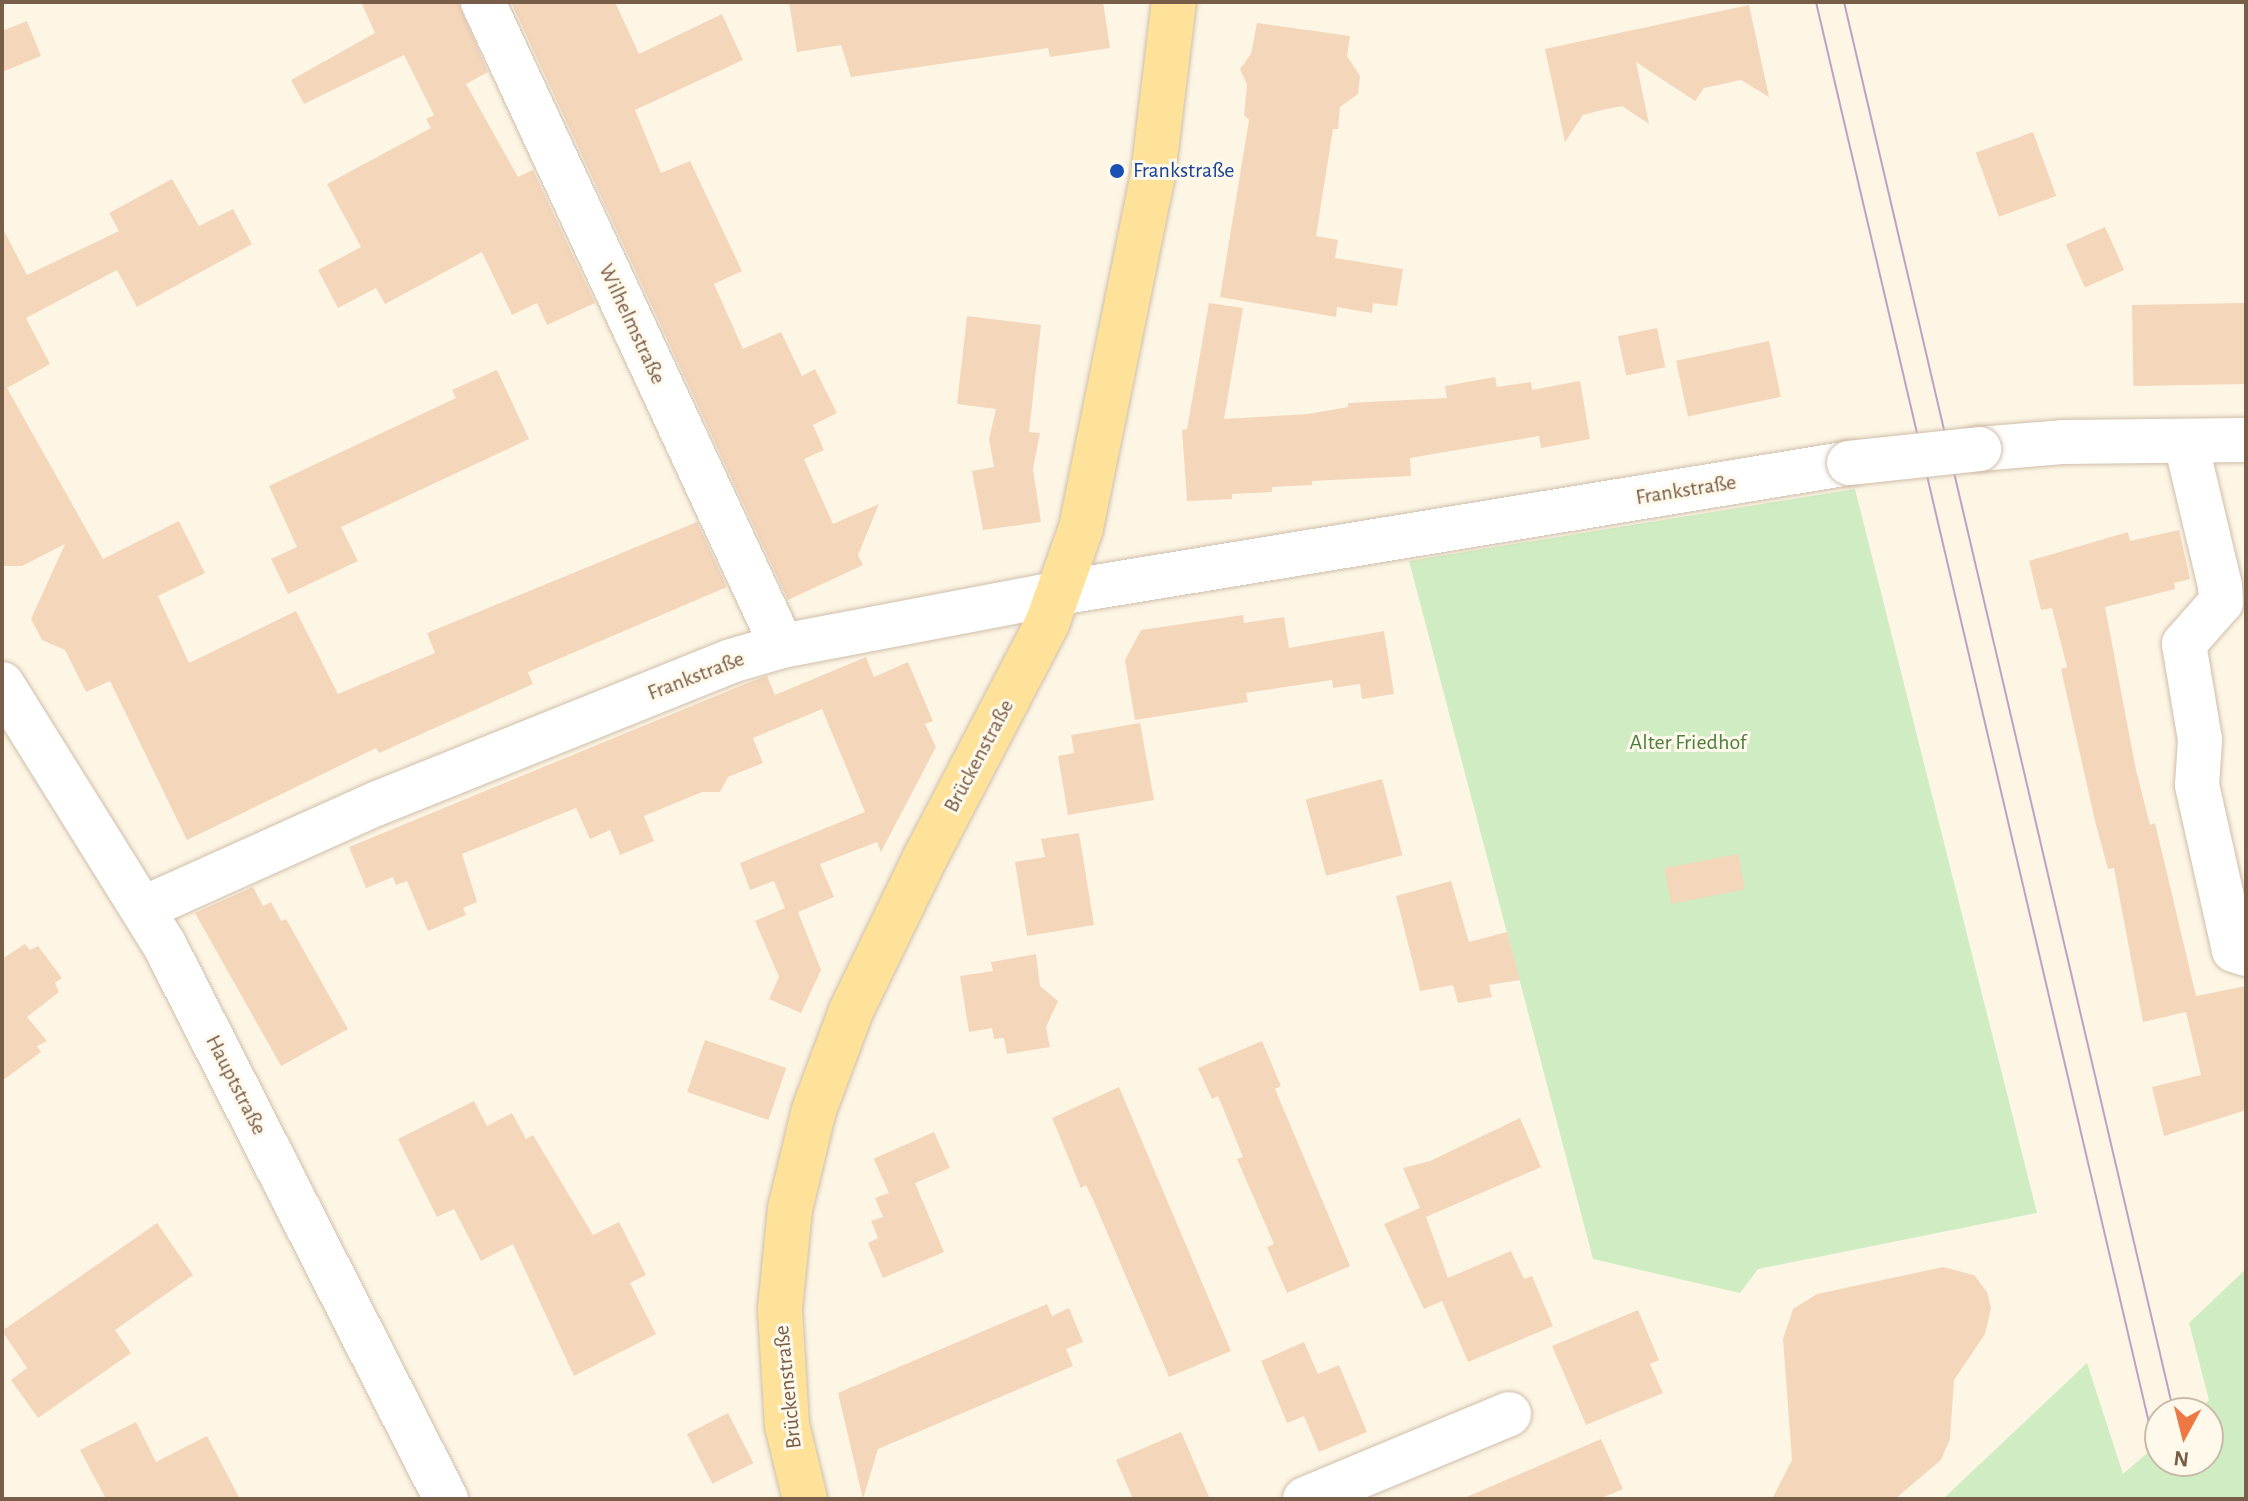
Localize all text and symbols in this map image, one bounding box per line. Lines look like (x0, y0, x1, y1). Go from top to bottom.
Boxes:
place label: Frankstraße (1133, 158, 1234, 184)
marker: Frankstraße (1108, 162, 1126, 180)
street label: Wilhelmstraße (593, 260, 671, 388)
street label: Frankstraße (1634, 469, 1738, 511)
street label: Frankstraße (644, 645, 748, 707)
street label: Brückenstraße (938, 695, 1020, 817)
park label: Alter Friedhof (1630, 730, 1746, 756)
street label: Hauptstraße (200, 1031, 272, 1139)
street label: Brückenstraße (768, 1324, 808, 1450)
north arrow (2144, 1397, 2224, 1477)
text: N (2172, 1447, 2190, 1471)

